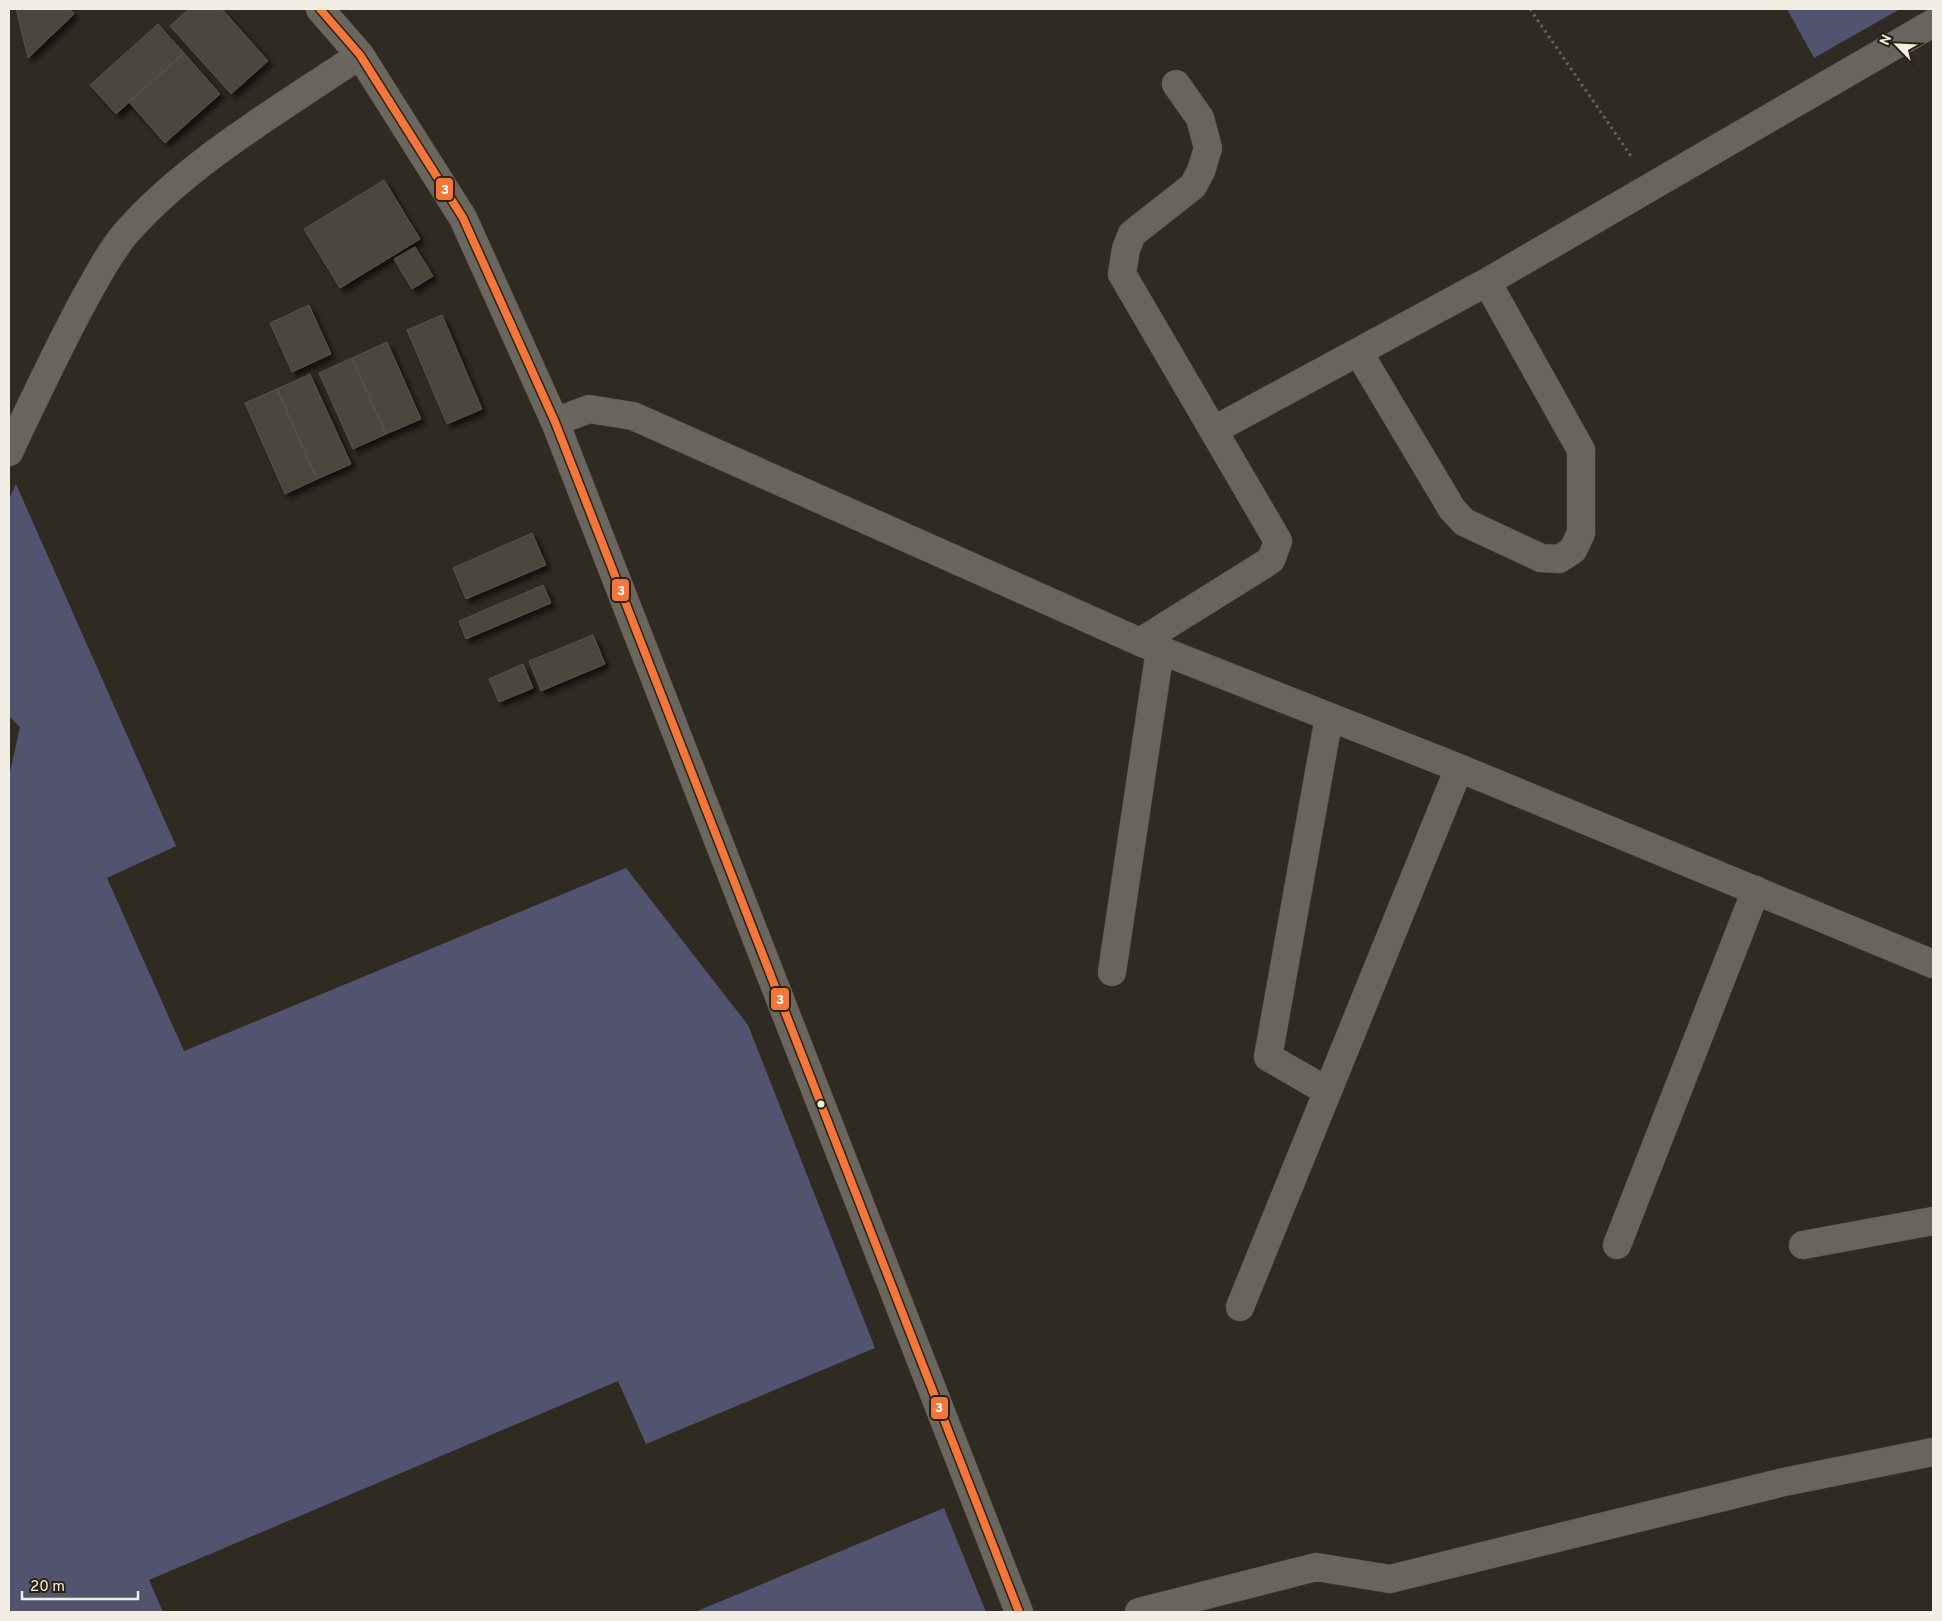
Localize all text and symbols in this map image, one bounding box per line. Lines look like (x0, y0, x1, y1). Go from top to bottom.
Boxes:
north arrow (1872, 20, 1922, 70)
text: N (1877, 32, 1896, 48)
line badge: 3 (435, 177, 454, 201)
text: 3 (441, 182, 449, 199)
line badge: 3 (611, 578, 630, 602)
text: 3 (617, 583, 625, 600)
line badge: 3 (770, 987, 790, 1011)
text: 3 (776, 992, 784, 1009)
unlabelled marker (816, 1099, 826, 1109)
line badge: 3 (930, 1396, 949, 1420)
text: 3 (935, 1400, 943, 1417)
scale bar (22, 1568, 139, 1600)
text: 20 m (30, 1578, 65, 1597)

